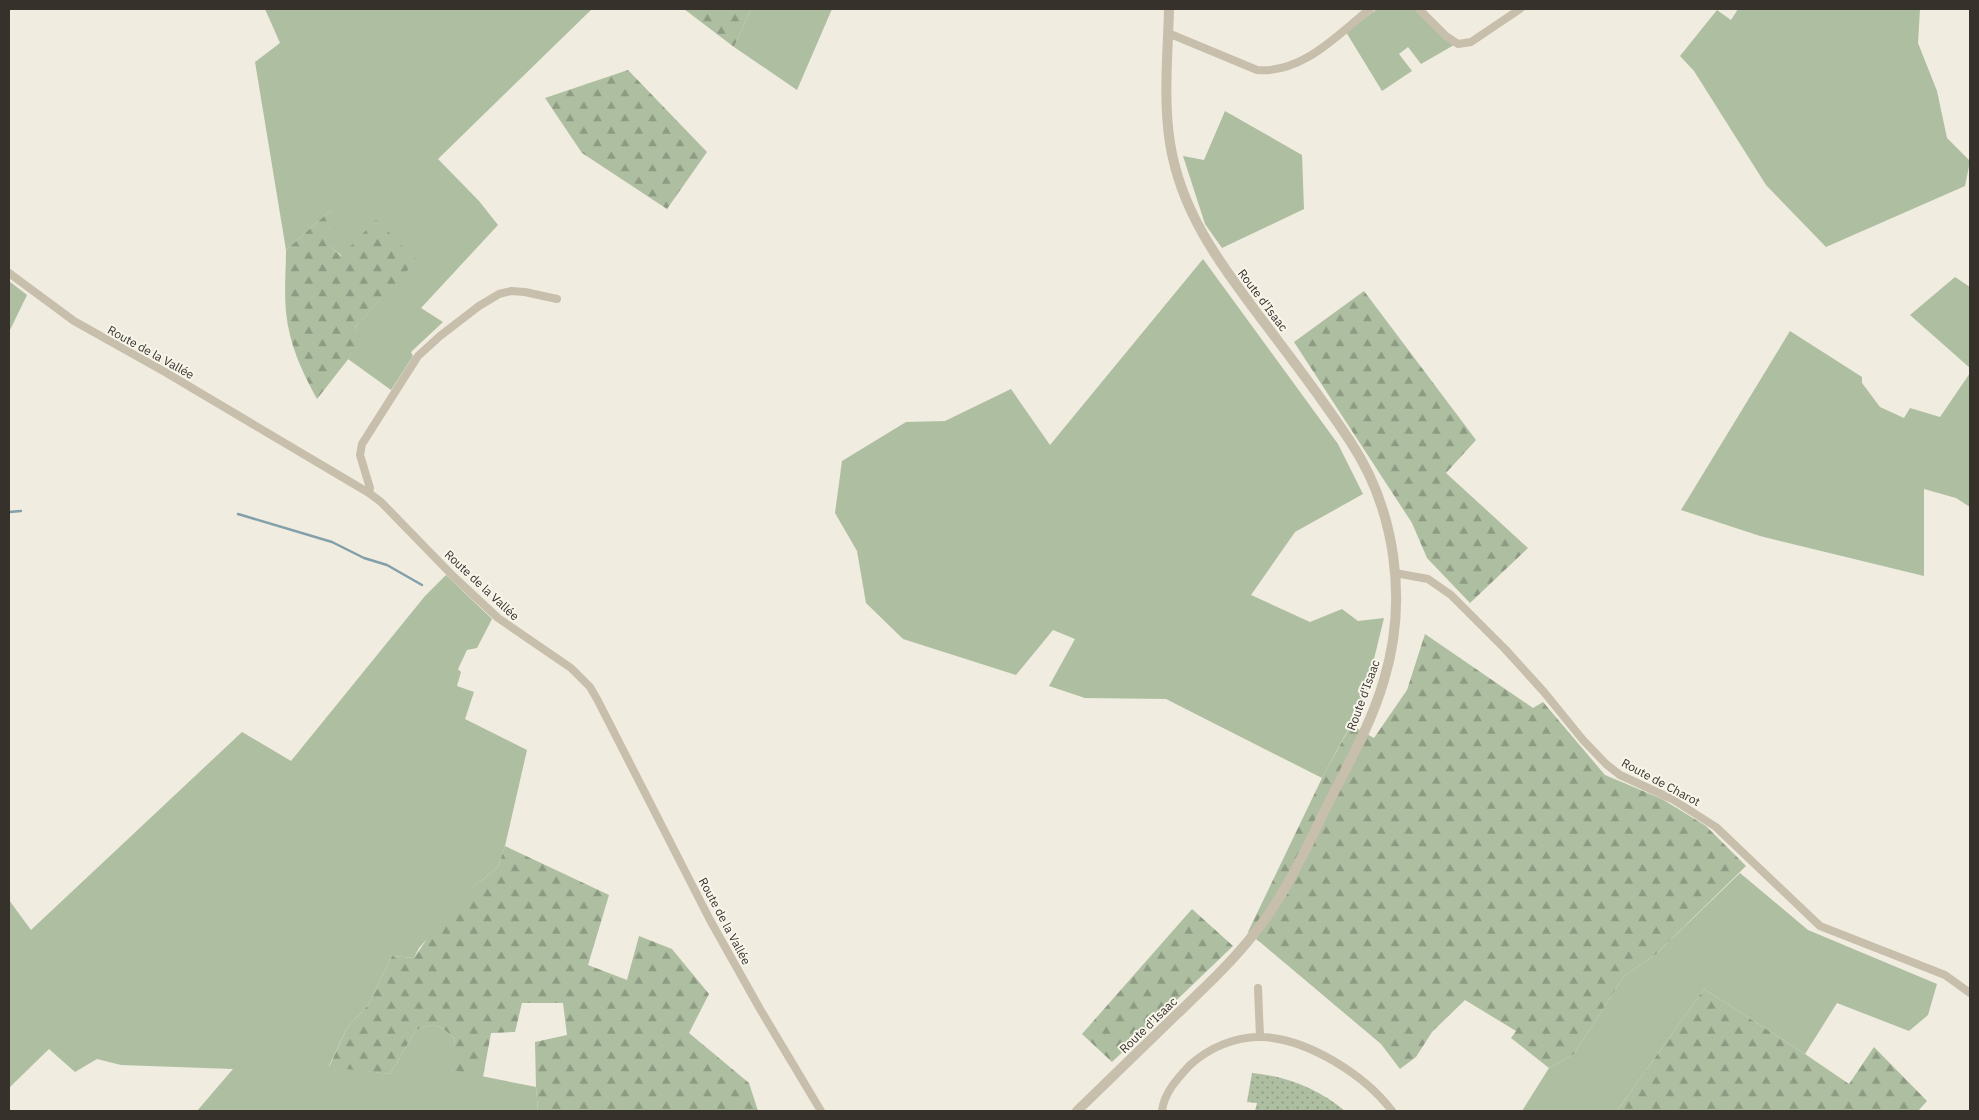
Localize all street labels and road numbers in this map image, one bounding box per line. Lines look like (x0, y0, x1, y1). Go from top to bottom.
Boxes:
street label: Route d'Isaac (1235, 266, 1291, 334)
street label: Route de la Vallée (105, 322, 197, 382)
street label: Route de la Vallée (442, 547, 523, 624)
street label: Route d'Isaac (1343, 658, 1383, 732)
street label: Route de Charot (1619, 755, 1703, 809)
street label: Route de la Vallée (696, 875, 754, 967)
street label: Route d'Isaac (1116, 994, 1180, 1056)

